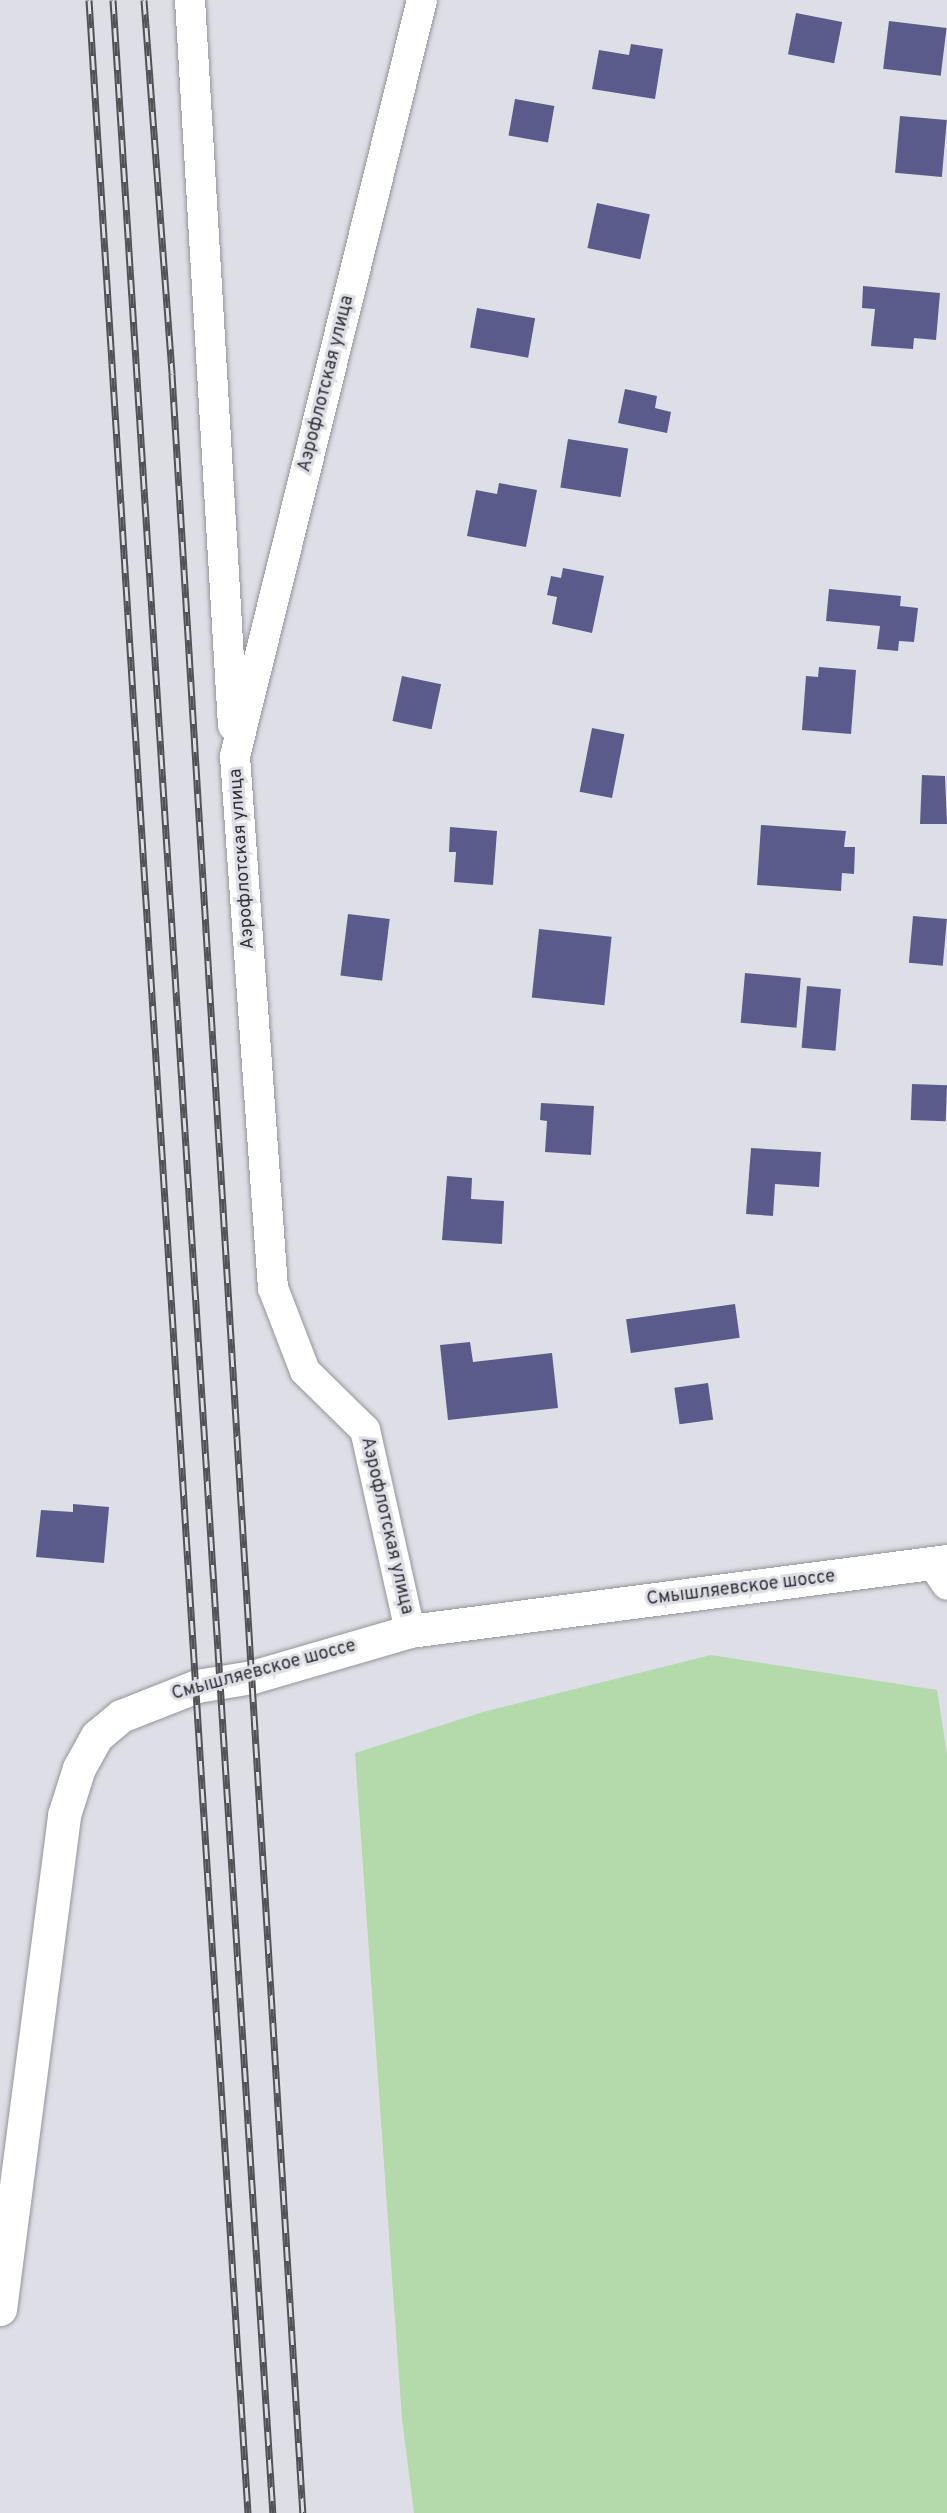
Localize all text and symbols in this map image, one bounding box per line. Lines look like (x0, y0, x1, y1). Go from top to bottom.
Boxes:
street label: Аэрофлотская улица (295, 294, 359, 474)
street label: Аэрофлотская улица (226, 768, 260, 950)
street label: Аэрофлотская улица (355, 1435, 417, 1617)
street label: Смышляевское шоссе (646, 1567, 836, 1611)
street label: Смышляевское шоссе (170, 1636, 358, 1706)

